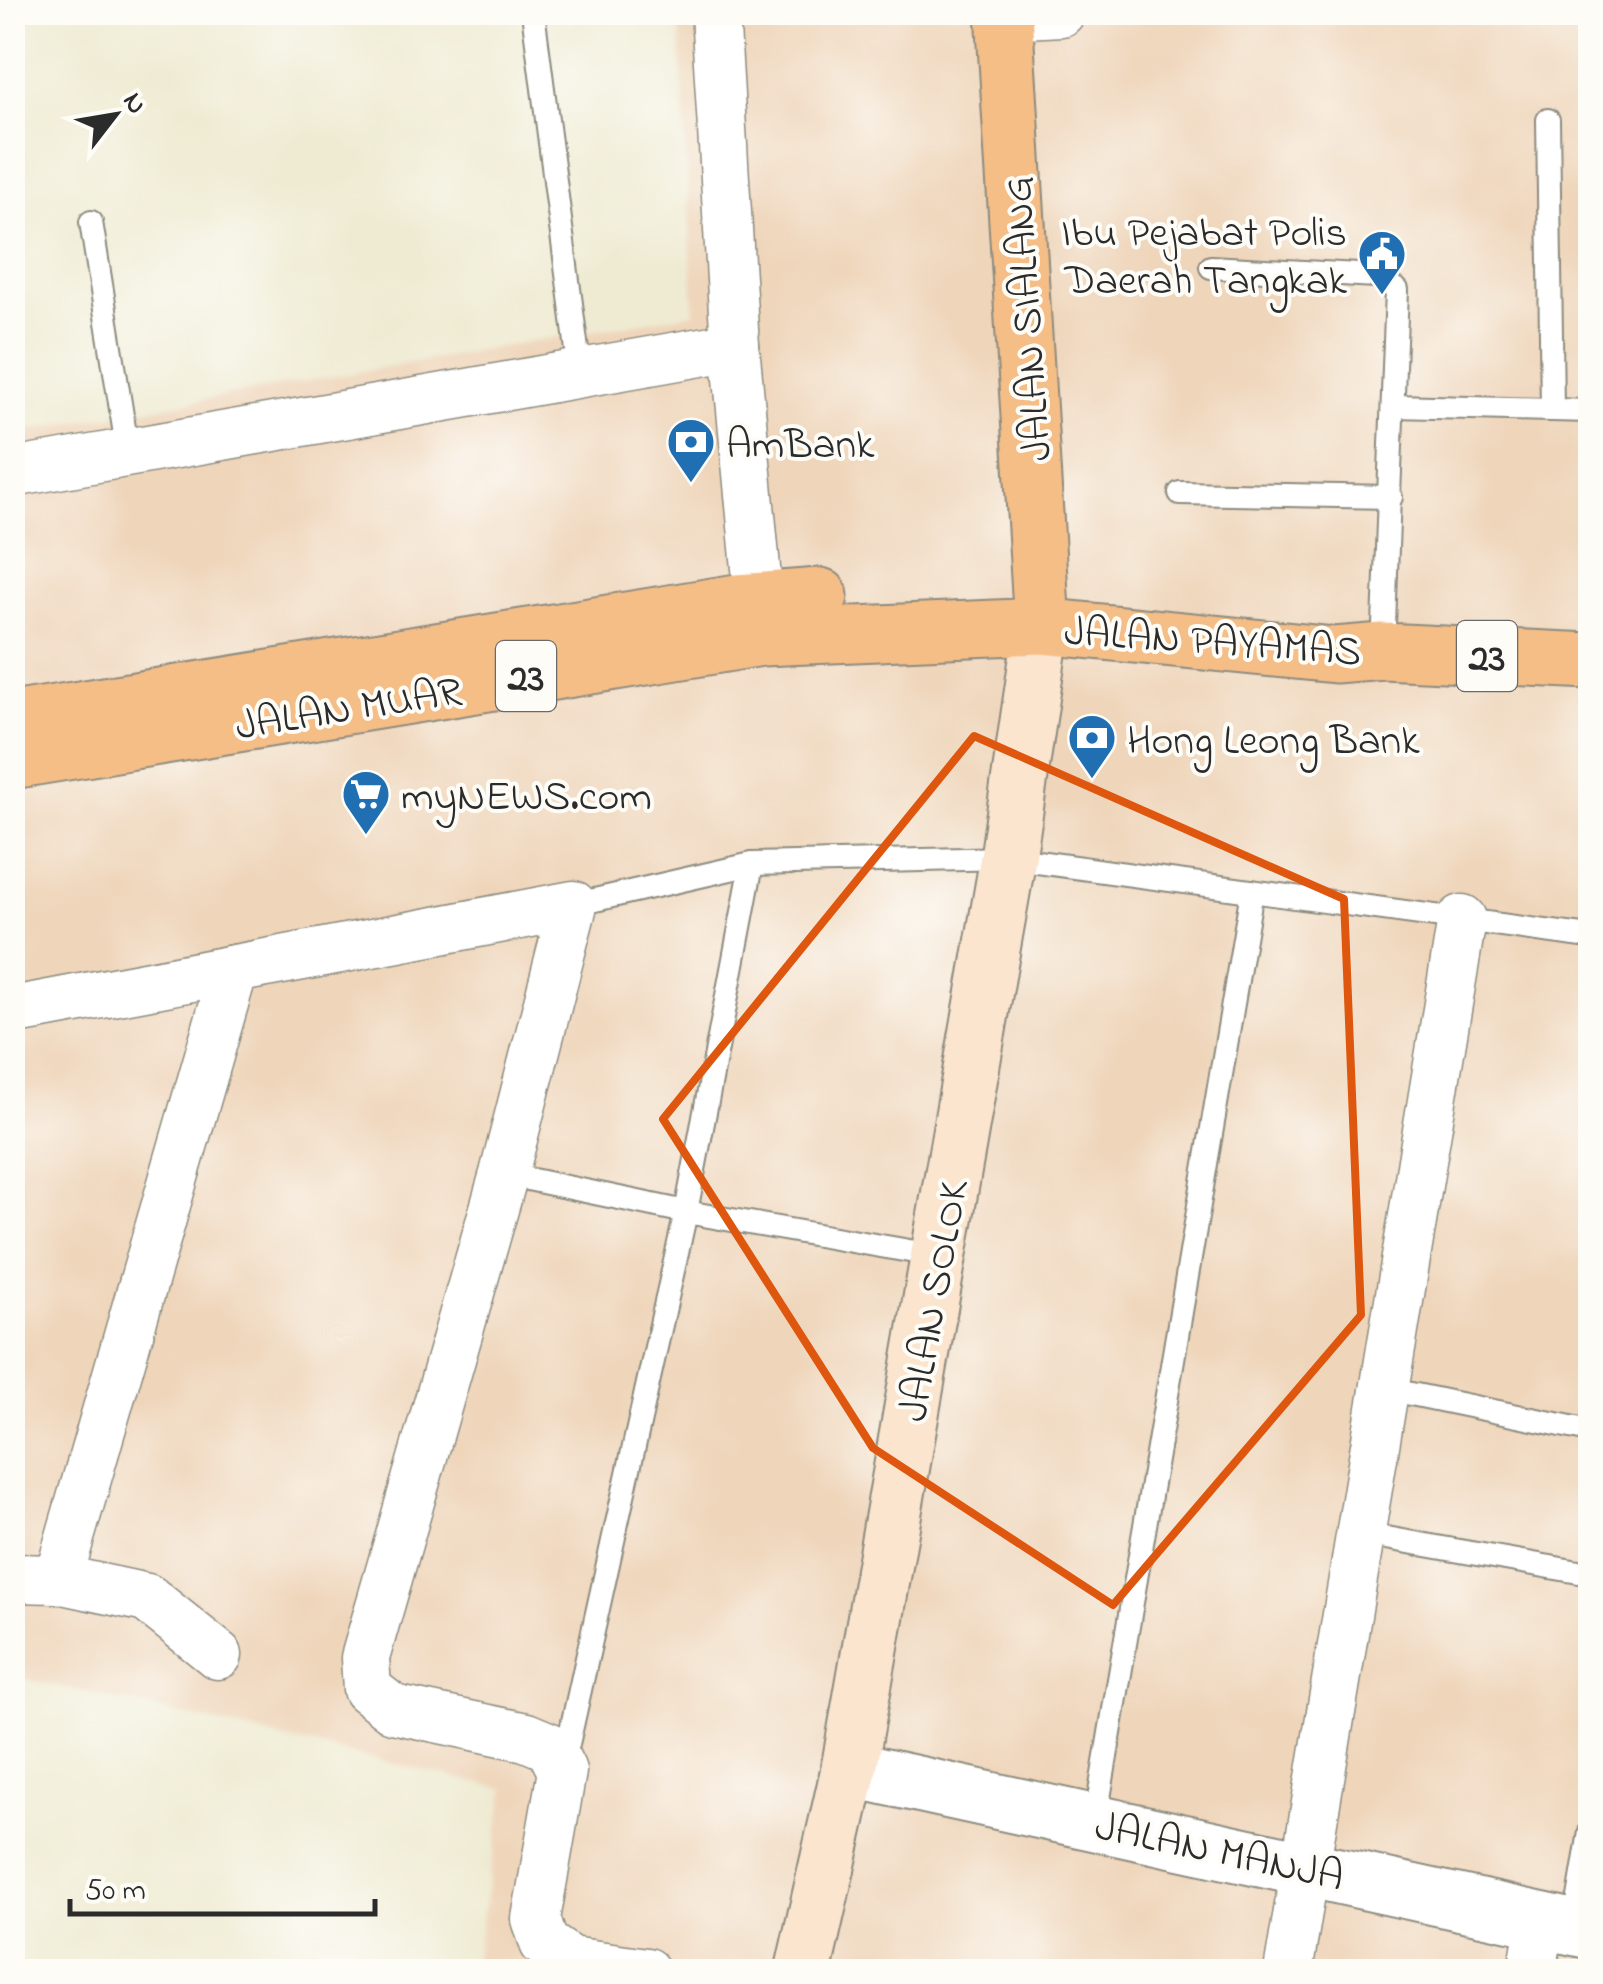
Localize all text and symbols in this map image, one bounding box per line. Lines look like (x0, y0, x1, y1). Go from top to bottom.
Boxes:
north arrow (65, 65, 165, 165)
text: N (111, 85, 156, 123)
street label: JALAN SIALANG (989, 174, 1070, 463)
place label: Ibu Pejabat Polis Daerah Tangkak (1061, 204, 1348, 313)
public building icon: Ibu Pejabat Polis Daerah Tangkak (1356, 228, 1408, 296)
bank icon: AmBank (665, 416, 717, 484)
place label: AmBank (726, 416, 875, 477)
street label: JALAN PAYAMAS (1062, 603, 1363, 684)
road number: 23 (1457, 621, 1517, 691)
road number: 23 (496, 641, 556, 711)
street label: JALAN MUAR (231, 662, 467, 758)
bank icon: Hong Leong Bank (1066, 712, 1118, 780)
place label: Hong Leong Bank (1127, 712, 1420, 773)
supermarket icon: myNEWS.com (340, 768, 392, 836)
place label: myNEWS.com (401, 768, 652, 829)
street label: JALAN SOLOK (884, 1174, 987, 1427)
street label: JALAN MANJA (1089, 1797, 1349, 1910)
scale bar (70, 1854, 375, 1916)
text: 50 m (85, 1870, 146, 1914)

